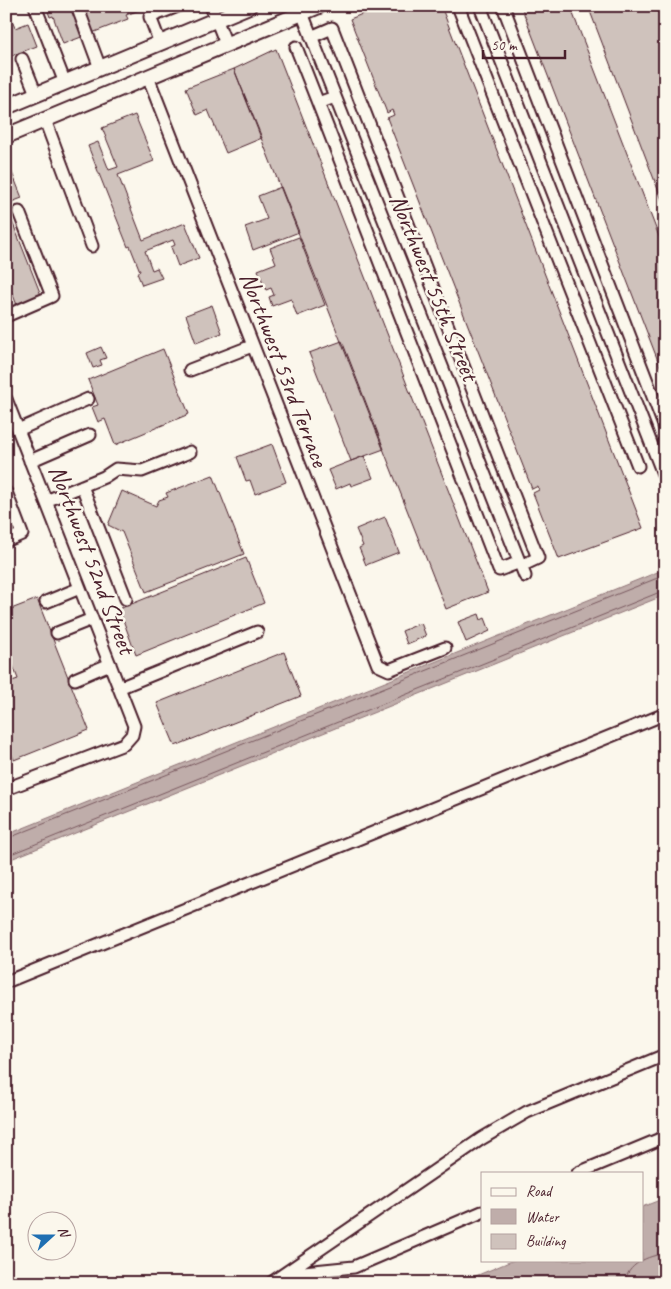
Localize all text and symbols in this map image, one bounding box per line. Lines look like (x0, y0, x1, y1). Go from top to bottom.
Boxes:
scale bar (483, 28, 566, 60)
text: 50 m (491, 36, 518, 55)
street label: Northwest 55th Street (382, 189, 487, 388)
street label: Northwest 53rd Terrace (232, 267, 337, 473)
street label: Northwest 52nd Street (41, 460, 144, 661)
legend (481, 1172, 644, 1262)
text: Road (526, 1182, 553, 1201)
text: Water (526, 1208, 560, 1227)
north arrow (28, 1212, 78, 1262)
text: N (54, 1224, 74, 1241)
text: Building (526, 1232, 566, 1251)

